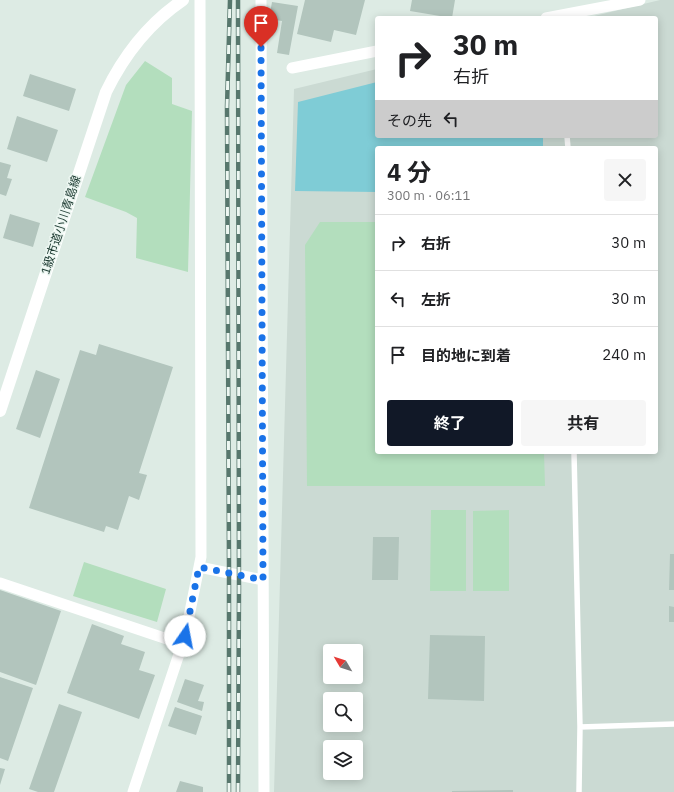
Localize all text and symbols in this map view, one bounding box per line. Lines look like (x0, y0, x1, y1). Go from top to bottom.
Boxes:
pin (244, 6, 278, 47)
icon: arrive (250, 12, 272, 34)
text: 30 m (453, 26, 518, 63)
icon: right (387, 32, 439, 84)
text: 右折 (453, 65, 489, 88)
icon: left (440, 108, 462, 130)
text: その先 (387, 111, 432, 130)
text: 4 分 (387, 156, 431, 188)
button: close (604, 159, 646, 201)
street label: 1級市道小川青島線 (37, 173, 84, 276)
text: 300 m · 06:11 (387, 187, 470, 204)
icon: right (387, 232, 409, 254)
text: 30 m (611, 233, 646, 252)
text: 右折 (421, 234, 451, 253)
icon: left (387, 288, 409, 310)
text: 30 m (611, 289, 646, 308)
text: 左折 (421, 290, 451, 309)
icon: arrive (387, 344, 409, 366)
text: 240 m (602, 345, 646, 364)
text: 目的地に到着 (421, 346, 511, 365)
button: 終了 (387, 400, 513, 446)
button: 共有 (521, 400, 646, 446)
position arrow (164, 615, 206, 657)
north arrow (323, 644, 363, 684)
map controls (323, 644, 363, 780)
button: search (323, 692, 363, 732)
button: layers (323, 740, 363, 780)

